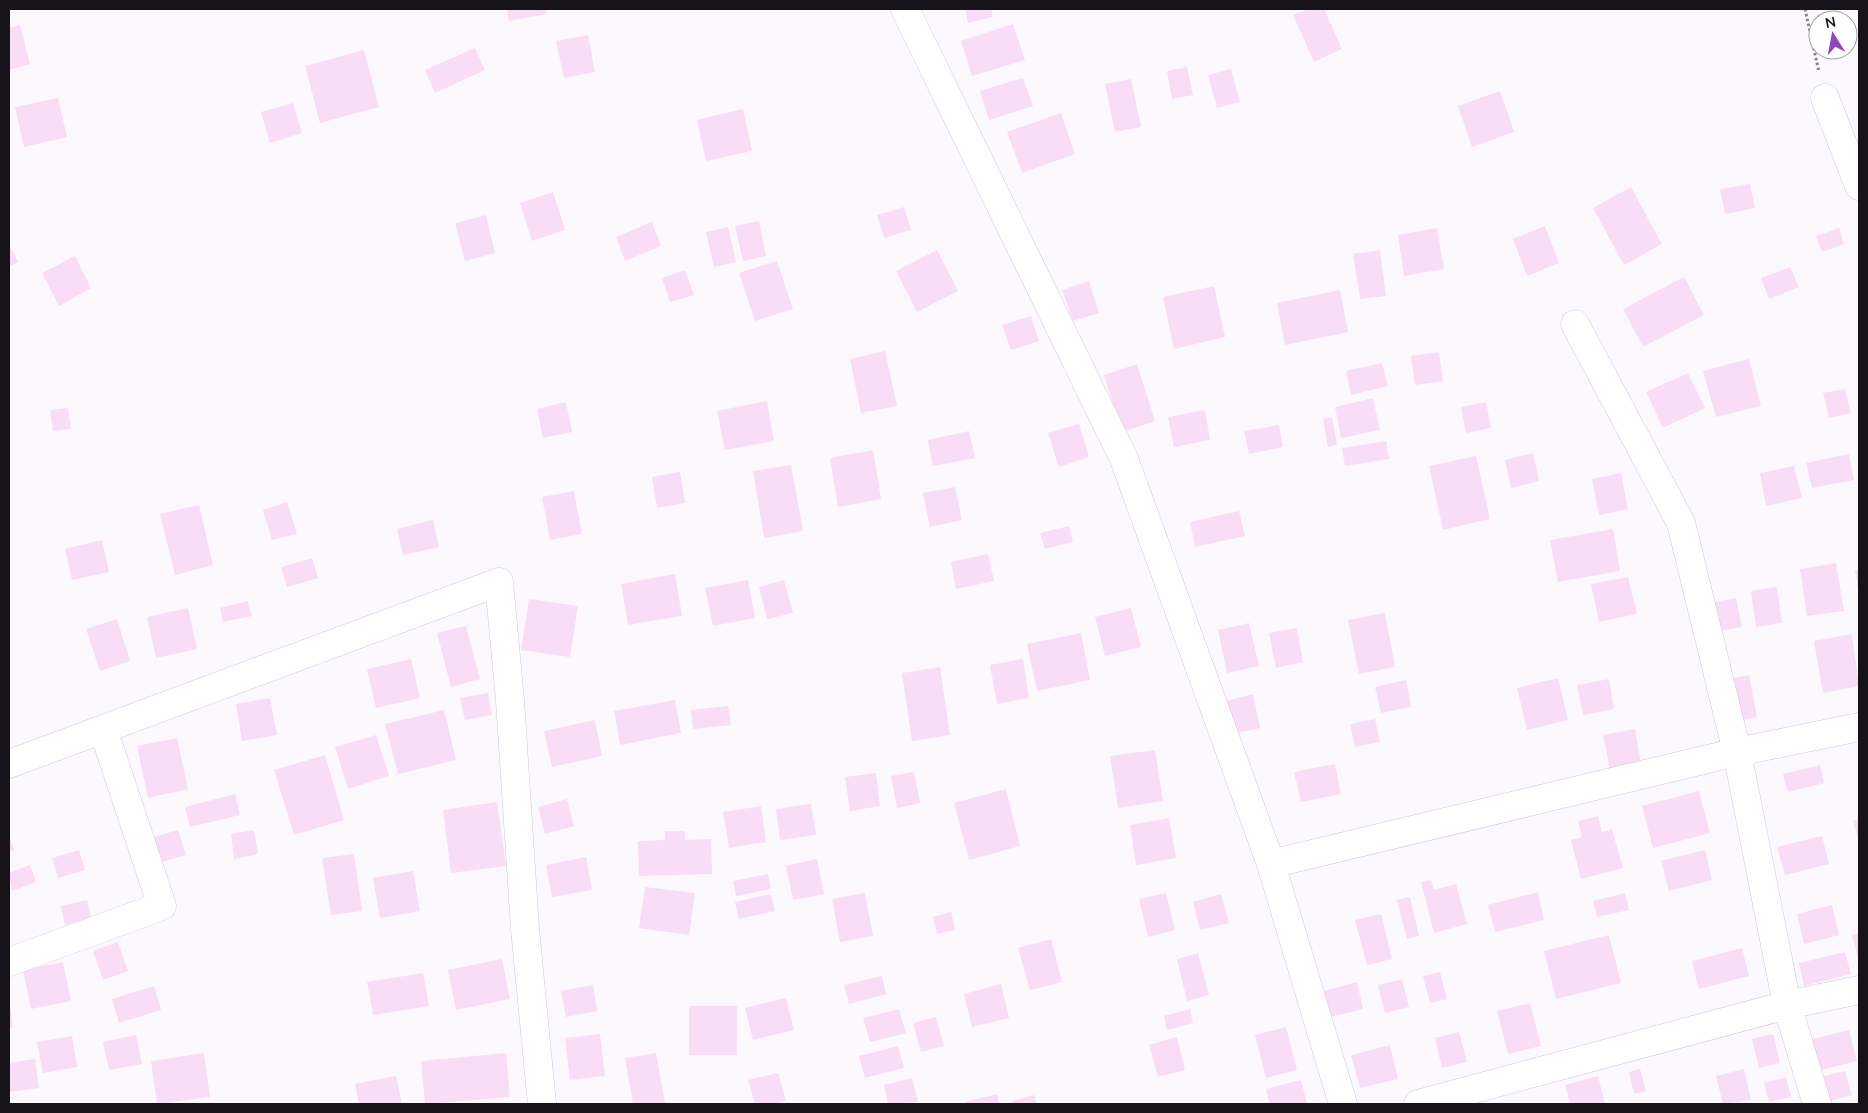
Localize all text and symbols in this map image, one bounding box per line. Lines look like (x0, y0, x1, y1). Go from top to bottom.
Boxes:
north arrow (1808, 10, 1858, 60)
text: N (1824, 12, 1837, 32)

